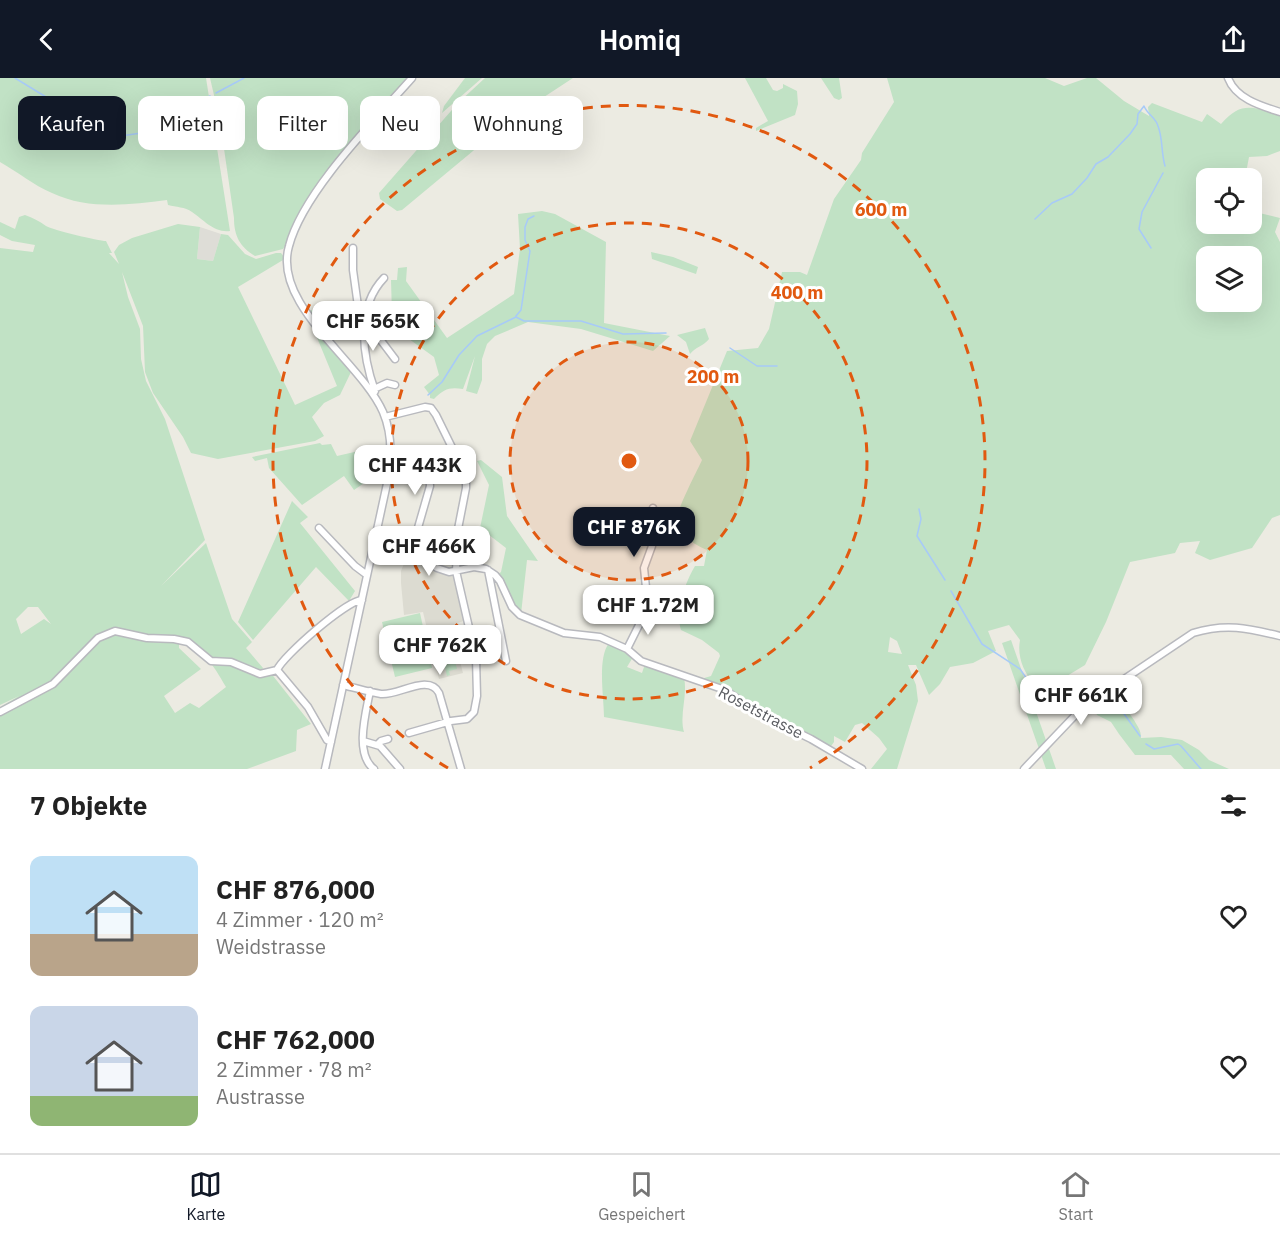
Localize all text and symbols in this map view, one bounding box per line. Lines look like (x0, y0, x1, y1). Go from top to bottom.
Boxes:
text: Homiq (599, 22, 681, 57)
icon: back (30, 23, 63, 56)
icon: share (1217, 23, 1250, 56)
chip: Kaufen (18, 96, 126, 150)
chip: Mieten (138, 96, 245, 150)
chip: Filter (257, 96, 348, 150)
chip: Neu (360, 96, 440, 150)
chip: Wohnung (452, 96, 583, 150)
map controls (1196, 168, 1262, 312)
button: locate (1196, 168, 1262, 234)
text: 600 m (855, 198, 907, 221)
button: layers (1196, 246, 1262, 312)
text: 400 m (771, 281, 823, 304)
pin: CHF 565K (311, 301, 435, 352)
text: CHF 565K (326, 307, 420, 334)
text: 200 m (687, 365, 739, 388)
pin: CHF 443K (353, 445, 477, 496)
text: CHF 443K (368, 451, 462, 478)
centre of rings (619, 451, 639, 471)
pin: CHF 876K (572, 507, 696, 558)
text: CHF 876K (587, 513, 681, 540)
pin: CHF 466K (367, 526, 491, 577)
text: CHF 466K (382, 532, 476, 559)
pin: CHF 1.72M (579, 585, 717, 636)
text: CHF 1.72M (597, 591, 699, 618)
pin: CHF 762K (378, 625, 502, 676)
text: CHF 762K (393, 631, 487, 658)
pin: CHF 661K (1019, 675, 1143, 726)
street label: Rosetstrasse (715, 681, 807, 743)
text: CHF 661K (1034, 681, 1128, 708)
text: 7 Objekte (30, 788, 147, 822)
icon: filters (1217, 789, 1250, 822)
text: CHF 876,000 (216, 872, 375, 906)
icon: home (78, 880, 150, 952)
icon: heart (1217, 900, 1250, 933)
text: 4 Zimmer · 120 m² (216, 906, 384, 933)
text: Weidstrasse (216, 933, 326, 960)
text: CHF 762,000 (216, 1022, 375, 1056)
icon: home (78, 1030, 150, 1102)
icon: heart (1217, 1050, 1250, 1083)
text: 2 Zimmer · 78 m² (216, 1056, 372, 1083)
text: Austrasse (216, 1083, 305, 1110)
tab: Karte (187, 1168, 225, 1224)
tab: Gespeichert (598, 1168, 685, 1224)
tab: Start (1058, 1168, 1093, 1224)

